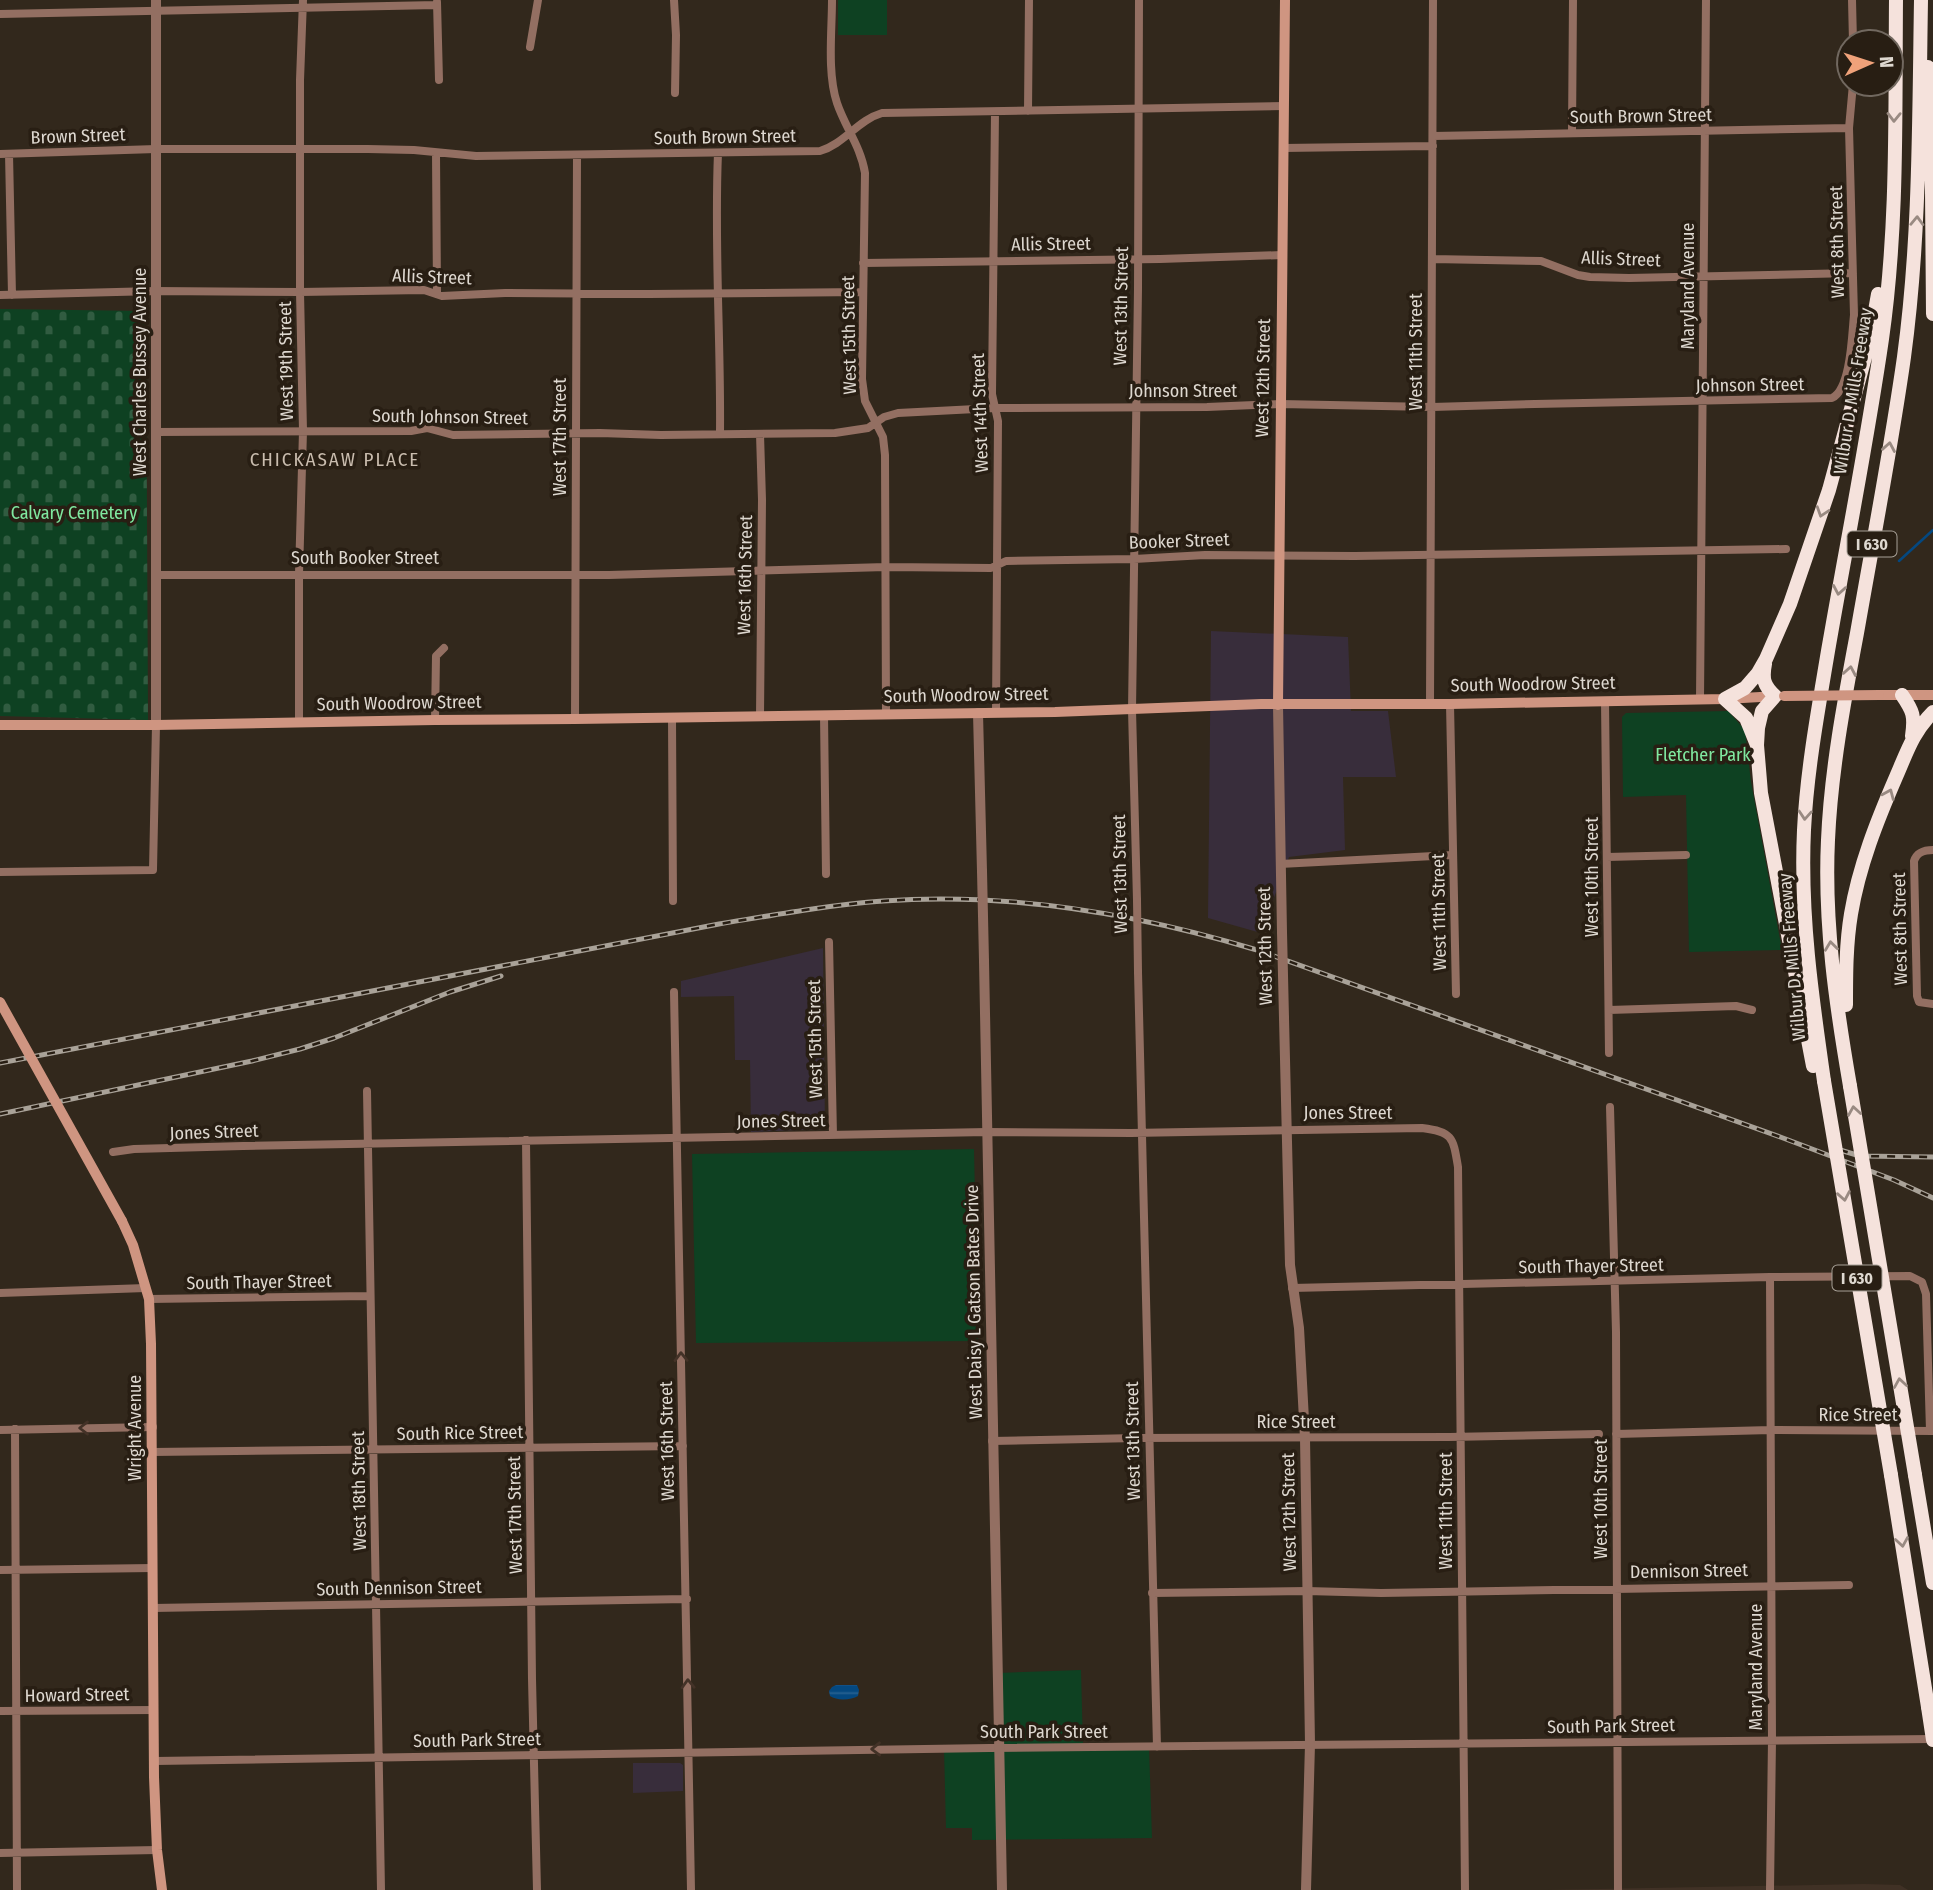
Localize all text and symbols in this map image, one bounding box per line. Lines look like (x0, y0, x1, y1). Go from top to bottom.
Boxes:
north arrow (1835, 28, 1905, 98)
text: N (1875, 56, 1898, 68)
street label: South Brown Street (1570, 104, 1712, 128)
one-way arrow (1887, 112, 1902, 123)
street label: Brown Street (30, 123, 126, 149)
street label: South Brown Street (654, 125, 796, 149)
street label: West 8th Street (1825, 185, 1849, 299)
one-way arrow (1909, 216, 1924, 227)
street label: Maryland Avenue (1677, 222, 1699, 349)
street label: Allis Street (1011, 232, 1091, 256)
street label: West 13th Street (1109, 246, 1133, 366)
street label: Allis Street (1581, 247, 1661, 271)
street label: Allis Street (392, 265, 472, 289)
street label: West Charles Bussey Avenue (129, 268, 151, 476)
street label: West 15th Street (837, 275, 861, 395)
street label: West 11th Street (1405, 293, 1427, 411)
street label: West 19th Street (274, 301, 298, 421)
street label: Wilbur D. Mills Freeway (1829, 306, 1877, 476)
street label: West 12th Street (1251, 318, 1275, 438)
street label: West 14th Street (967, 353, 993, 473)
street label: Johnson Street (1696, 373, 1805, 397)
street label: West 17th Street (549, 378, 571, 496)
street label: Johnson Street (1129, 380, 1237, 402)
street label: South Johnson Street (372, 405, 528, 429)
one-way arrow (1881, 441, 1896, 453)
district label: CHICKASAW PLACE (250, 448, 420, 471)
park label: Calvary Cemetery (11, 502, 137, 524)
one-way arrow (1816, 506, 1830, 518)
street label: West 16th Street (733, 515, 757, 635)
street label: Booker Street (1128, 528, 1230, 554)
road number: I 630 (1848, 531, 1896, 556)
street label: South Booker Street (291, 547, 439, 569)
one-way arrow (1832, 584, 1847, 596)
one-way arrow (1842, 665, 1857, 677)
street label: South Woodrow Street (1450, 672, 1616, 696)
street label: South Woodrow Street (883, 683, 1049, 707)
street label: South Woodrow Street (316, 691, 482, 715)
park label: Fletcher Park (1655, 744, 1751, 766)
one-way arrow (1880, 789, 1894, 801)
one-way arrow (1798, 810, 1813, 821)
street label: West 13th Street (1108, 814, 1132, 934)
street label: West 10th Street (1581, 817, 1603, 937)
street label: West 11th Street (1427, 853, 1451, 971)
street label: Wilbur D. Mills Freeway (1774, 872, 1810, 1042)
street label: West 8th Street (1888, 872, 1912, 986)
street label: West 12th Street (1253, 886, 1277, 1006)
one-way arrow (1823, 940, 1838, 952)
street label: West 15th Street (803, 979, 827, 1099)
street label: Jones Street (1304, 1102, 1393, 1124)
one-way arrow (1847, 1105, 1862, 1116)
street label: Jones Street (736, 1109, 826, 1133)
street label: Jones Street (169, 1119, 259, 1145)
street label: West Daisy L Gatson Bates Drive (961, 1184, 987, 1419)
one-way arrow (1836, 1190, 1851, 1202)
street label: South Thayer Street (1518, 1254, 1664, 1278)
road number: I 630 (1832, 1266, 1882, 1290)
street label: South Thayer Street (186, 1270, 332, 1294)
one-way arrow (674, 1351, 689, 1362)
street label: Wright Avenue (124, 1375, 146, 1481)
one-way arrow (1893, 1377, 1908, 1389)
street label: West 16th Street (655, 1381, 679, 1501)
street label: West 13th Street (1121, 1381, 1145, 1501)
street label: Rice Street (1818, 1404, 1898, 1426)
street label: Rice Street (1256, 1411, 1336, 1433)
one-way arrow (79, 1421, 90, 1436)
street label: South Rice Street (397, 1421, 524, 1445)
street label: West 18th Street (347, 1431, 371, 1551)
street label: West 10th Street (1590, 1439, 1612, 1559)
street label: West 12th Street (1277, 1452, 1301, 1572)
street label: West 11th Street (1435, 1452, 1457, 1570)
street label: West 17th Street (503, 1456, 527, 1574)
one-way arrow (1894, 1536, 1909, 1548)
street label: Dennison Street (1630, 1559, 1748, 1583)
street label: South Dennison Street (316, 1576, 482, 1600)
street label: Maryland Avenue (1745, 1603, 1767, 1730)
one-way arrow (680, 1678, 695, 1689)
street label: Howard Street (24, 1683, 130, 1707)
street label: South Park Street (1547, 1714, 1675, 1738)
street label: South Park Street (980, 1721, 1108, 1743)
street label: South Park Street (413, 1728, 541, 1752)
one-way arrow (870, 1742, 881, 1757)

